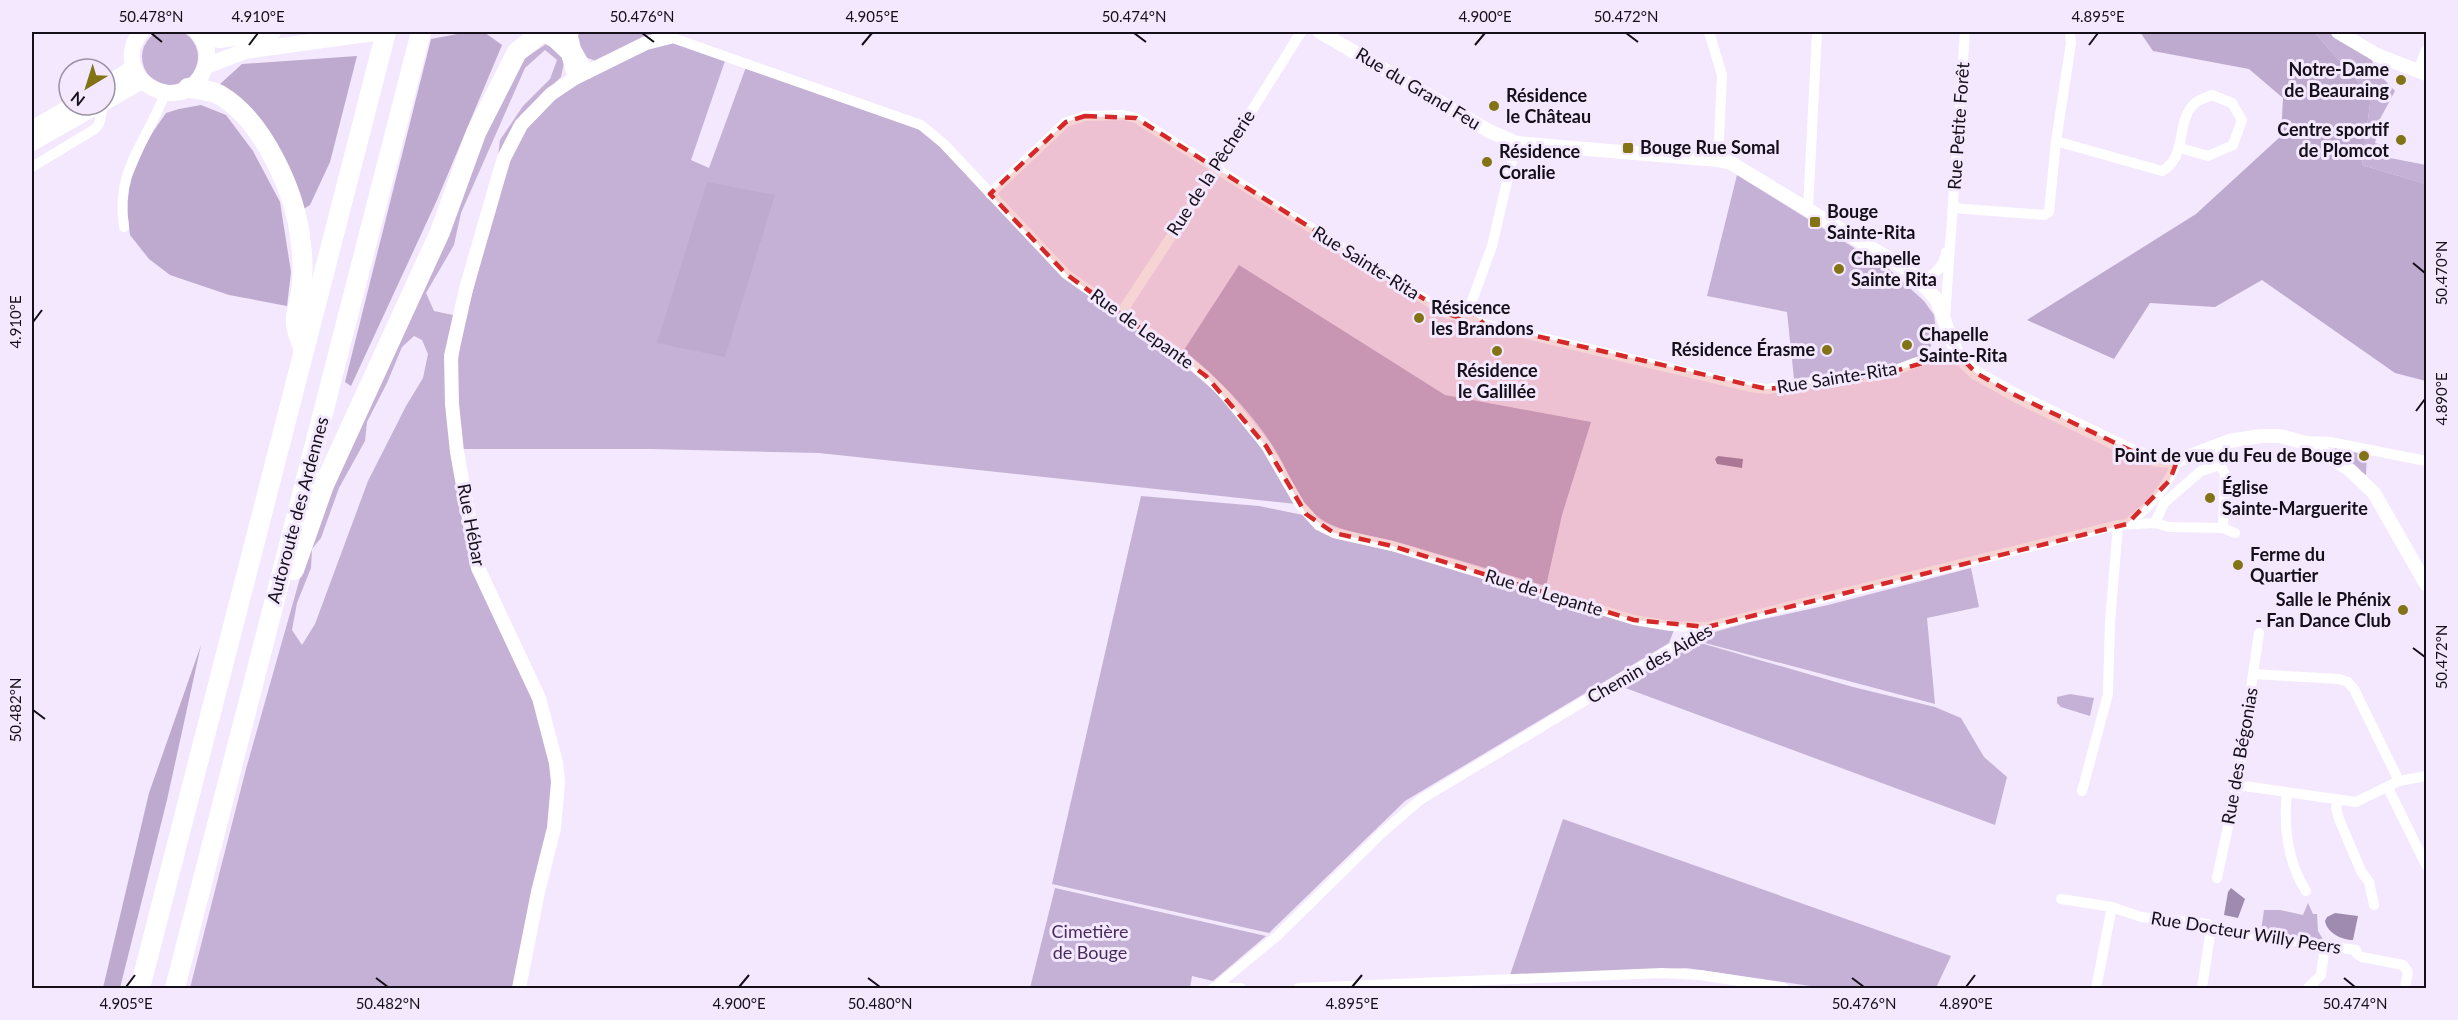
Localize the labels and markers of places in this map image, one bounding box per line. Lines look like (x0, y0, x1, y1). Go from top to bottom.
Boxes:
place label: Notre-Dame de Beauraing (2284, 58, 2389, 101)
marker: Notre-Dame de Beauraing (2394, 73, 2408, 87)
place label: Résidence le Château (1506, 84, 1591, 127)
marker: Résidence le Château (1487, 99, 1501, 113)
place label: Centre sportif de Plomcot (2277, 118, 2390, 161)
marker: Centre sportif de Plomcot (2394, 133, 2408, 147)
place label: Bouge Rue Somal (1640, 136, 1780, 158)
place label: Résidence Coralie (1499, 140, 1581, 183)
marker: Bouge Rue Somal (1621, 141, 1635, 155)
marker: Résidence Coralie (1480, 155, 1494, 169)
place label: Bouge Sainte-Rita (1827, 200, 1915, 243)
marker: Bouge Sainte-Rita (1808, 215, 1822, 229)
place label: Chapelle Sainte Rita (1851, 247, 1937, 290)
marker: Chapelle Sainte Rita (1832, 262, 1846, 276)
place label: Résicence les Brandons (1431, 296, 1534, 339)
marker: Résicence les Brandons (1412, 311, 1426, 325)
place label: Chapelle Sainte-Rita (1919, 323, 2007, 366)
place label: Résidence Érasme (1671, 338, 1815, 360)
marker: Chapelle Sainte-Rita (1900, 338, 1914, 352)
marker: Résidence Érasme (1820, 343, 1834, 357)
marker: Résidence le Galillée (1490, 344, 1504, 358)
place label: Résidence le Galillée (1456, 359, 1538, 402)
place label: Point de vue du Feu de Bouge (2114, 444, 2352, 466)
marker: Point de vue du Feu de Bouge (2357, 449, 2371, 463)
place label: Église Sainte-Marguerite (2222, 476, 2368, 519)
marker: Église Sainte-Marguerite (2203, 491, 2217, 505)
place label: Ferme du Quartier (2250, 543, 2325, 586)
marker: Ferme du Quartier (2231, 558, 2245, 572)
place label: Salle le Phénix - Fan Dance Club (2255, 588, 2392, 631)
marker: Salle le Phénix - Fan Dance Club (2396, 603, 2410, 617)

